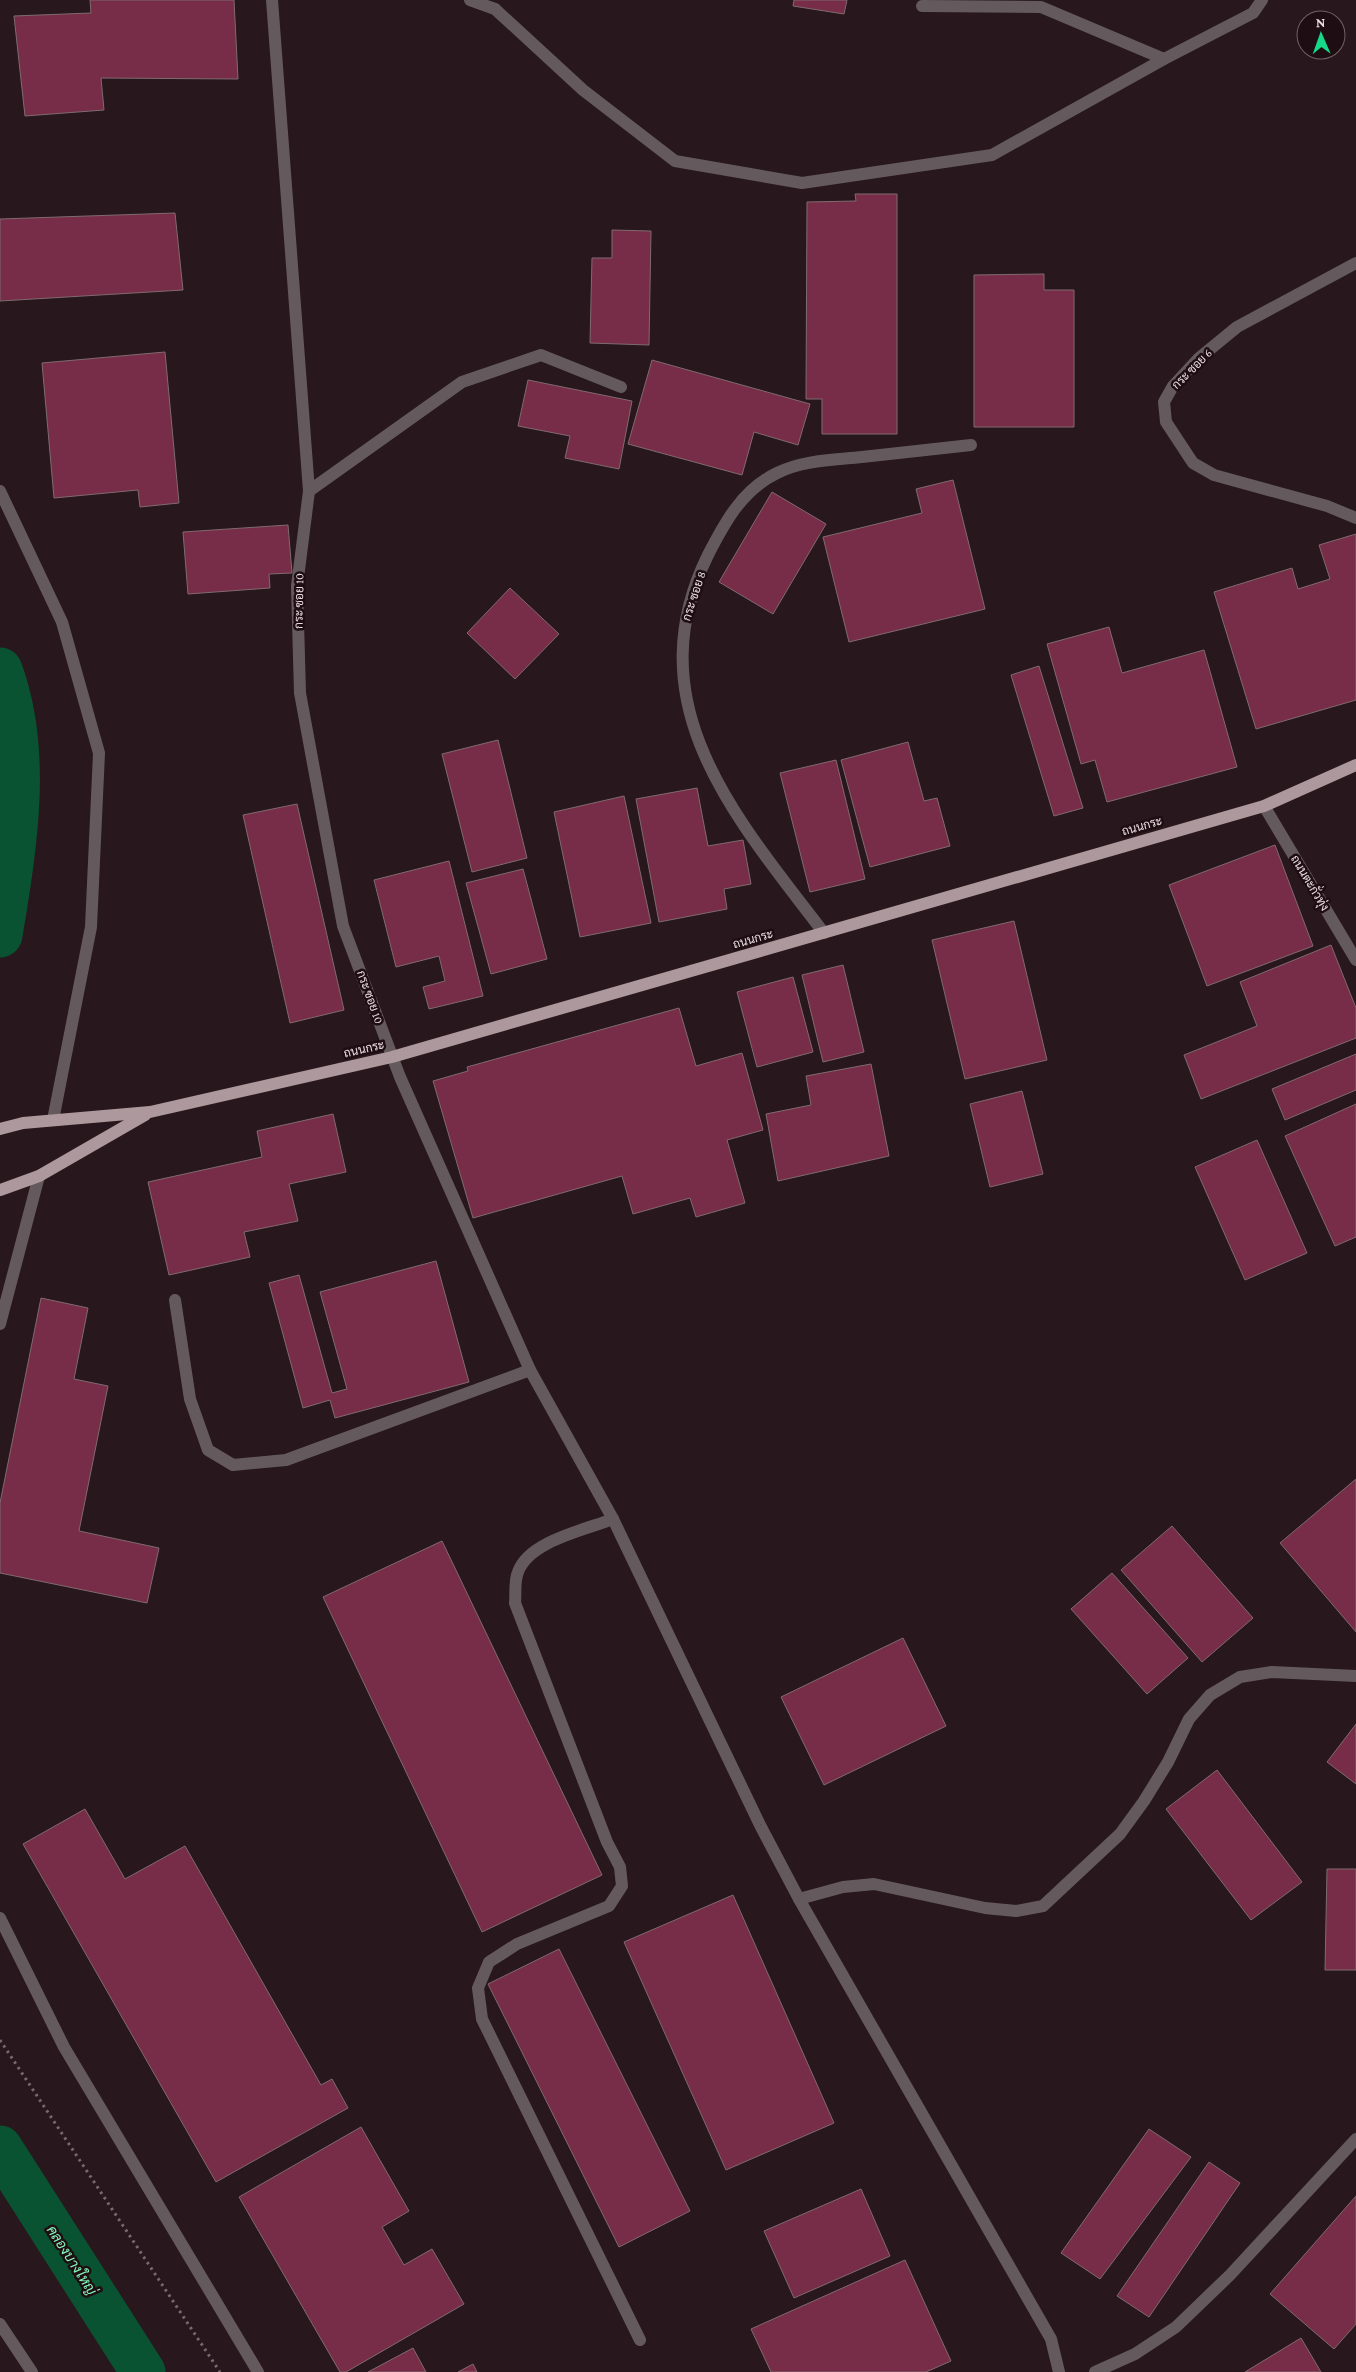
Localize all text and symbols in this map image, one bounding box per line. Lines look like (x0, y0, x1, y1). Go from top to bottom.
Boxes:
north arrow (1296, 10, 1346, 60)
text: N (1315, 14, 1326, 30)
street label: กระ ซอย 6 (1169, 346, 1215, 392)
street label: กระ ซอย 8 (679, 569, 709, 623)
street label: กระ ซอย 10 (292, 573, 306, 629)
street label: ถนนกระ (1120, 814, 1164, 838)
street label: ถนนตะกั่วทุ่ง (1286, 851, 1335, 914)
street label: ถนนกระ (731, 927, 775, 951)
street label: กระ ซอย 10 (354, 968, 386, 1026)
street label: ถนนกระ (342, 1038, 386, 1060)
water label: คลองบางใหญ่ (43, 2222, 101, 2299)

